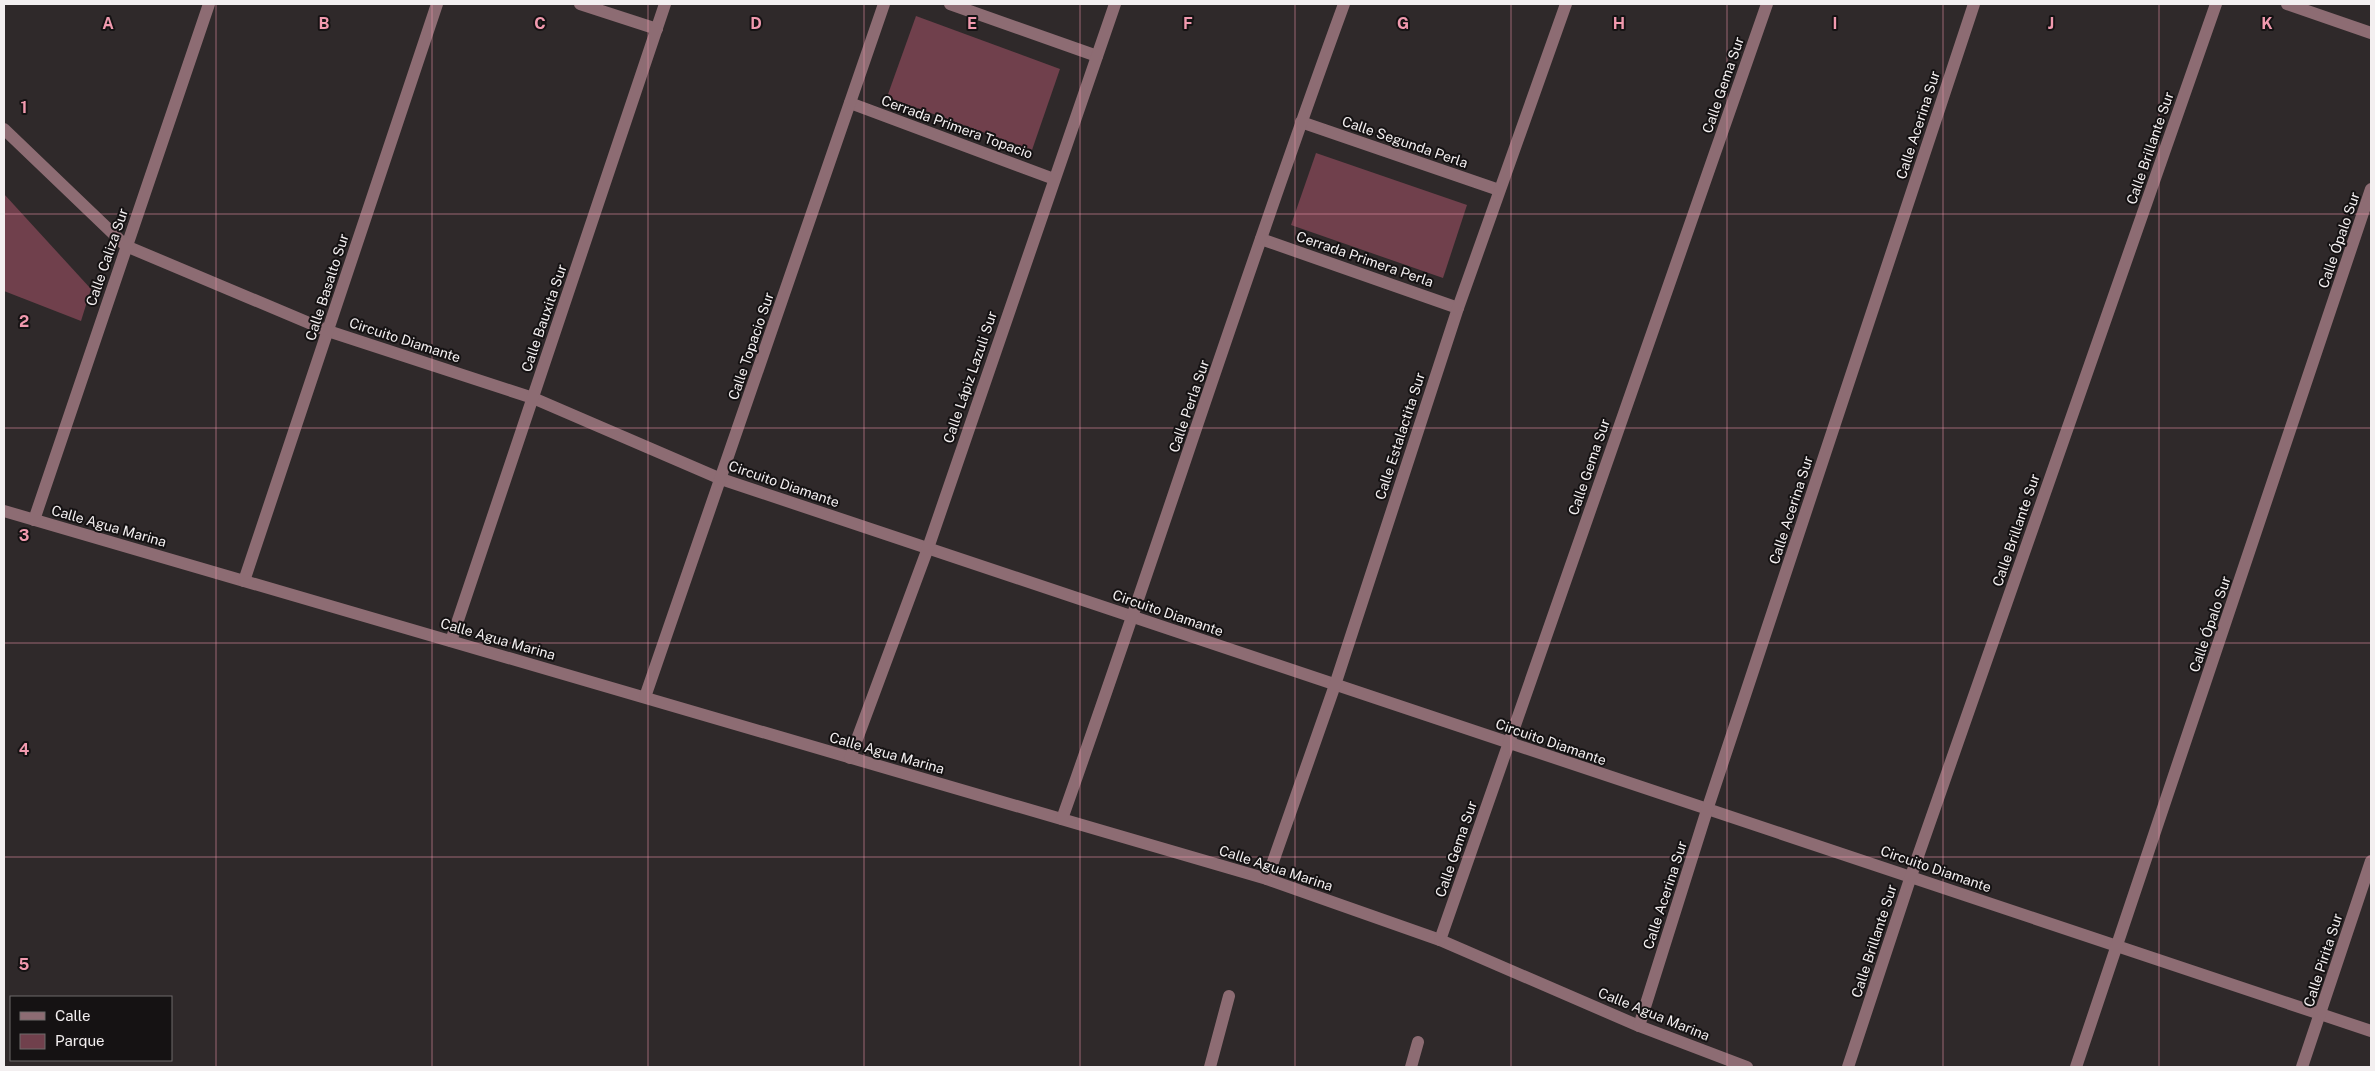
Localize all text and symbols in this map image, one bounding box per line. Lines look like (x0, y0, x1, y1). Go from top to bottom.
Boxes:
text: A (102, 14, 114, 33)
text: B (319, 14, 330, 33)
text: C (534, 14, 546, 33)
text: D (750, 14, 762, 33)
text: E (967, 14, 977, 33)
text: F (1183, 14, 1193, 33)
text: G (1397, 14, 1409, 33)
text: H (1613, 14, 1625, 33)
text: I (1833, 14, 1837, 33)
text: J (2048, 14, 2054, 33)
text: K (2261, 14, 2273, 33)
street label: Calle Gema Sur (1699, 35, 1747, 135)
street label: Calle Acerina Sur (1893, 69, 1943, 181)
street label: Calle Brillante Sur (2123, 90, 2177, 206)
street label: Cerrada Primera Topacio (879, 92, 1035, 162)
text: 1 (21, 98, 27, 117)
street label: Calle Segunda Perla (1340, 113, 1470, 171)
street label: Calle Ópalo Sur (2313, 189, 2363, 290)
street label: Calle Caliza Sur (83, 206, 131, 308)
street label: Cerrada Primera Perla (1294, 228, 1436, 290)
street label: Calle Basalto Sur (302, 231, 352, 343)
street label: Calle Bauxita Sur (518, 262, 570, 374)
street label: Calle Topacio Sur (725, 290, 777, 402)
street label: Calle Lápiz Lazuli Sur (940, 309, 1000, 445)
text: 2 (19, 312, 29, 331)
street label: Circuito Diamante (347, 314, 463, 366)
street label: Calle Perla Sur (1166, 358, 1212, 454)
street label: Calle Estalactita Sur (1372, 370, 1428, 502)
street label: Calle Gema Sur (1565, 417, 1613, 517)
street label: Calle Acerina Sur (1766, 454, 1816, 566)
street label: Circuito Diamante (727, 458, 842, 510)
street label: Calle Brillante Sur (1989, 472, 2043, 588)
street label: Calle Agua Marina (50, 502, 168, 550)
text: 3 (19, 526, 29, 545)
street label: Calle Ópalo Sur (2184, 573, 2234, 674)
street label: Circuito Diamante (1111, 587, 1226, 639)
street label: Calle Agua Marina (439, 615, 557, 663)
street label: Circuito Diamante (1494, 716, 1609, 768)
street label: Calle Agua Marina (828, 729, 946, 777)
text: 4 (19, 740, 30, 759)
street label: Calle Gema Sur (1432, 799, 1480, 899)
street label: Calle Acerina Sur (1640, 839, 1690, 951)
street label: Calle Agua Marina (1217, 842, 1335, 894)
street label: Circuito Diamante (1879, 843, 1994, 895)
street label: Calle Brillante Sur (1848, 882, 1900, 1000)
street label: Calle Pirita Sur (2300, 911, 2346, 1009)
text: 5 (19, 955, 30, 974)
street label: Calle Agua Marina (1596, 984, 1712, 1044)
legend (10, 996, 172, 1061)
text: Calle (55, 1007, 91, 1024)
text: Parque (55, 1032, 105, 1049)

